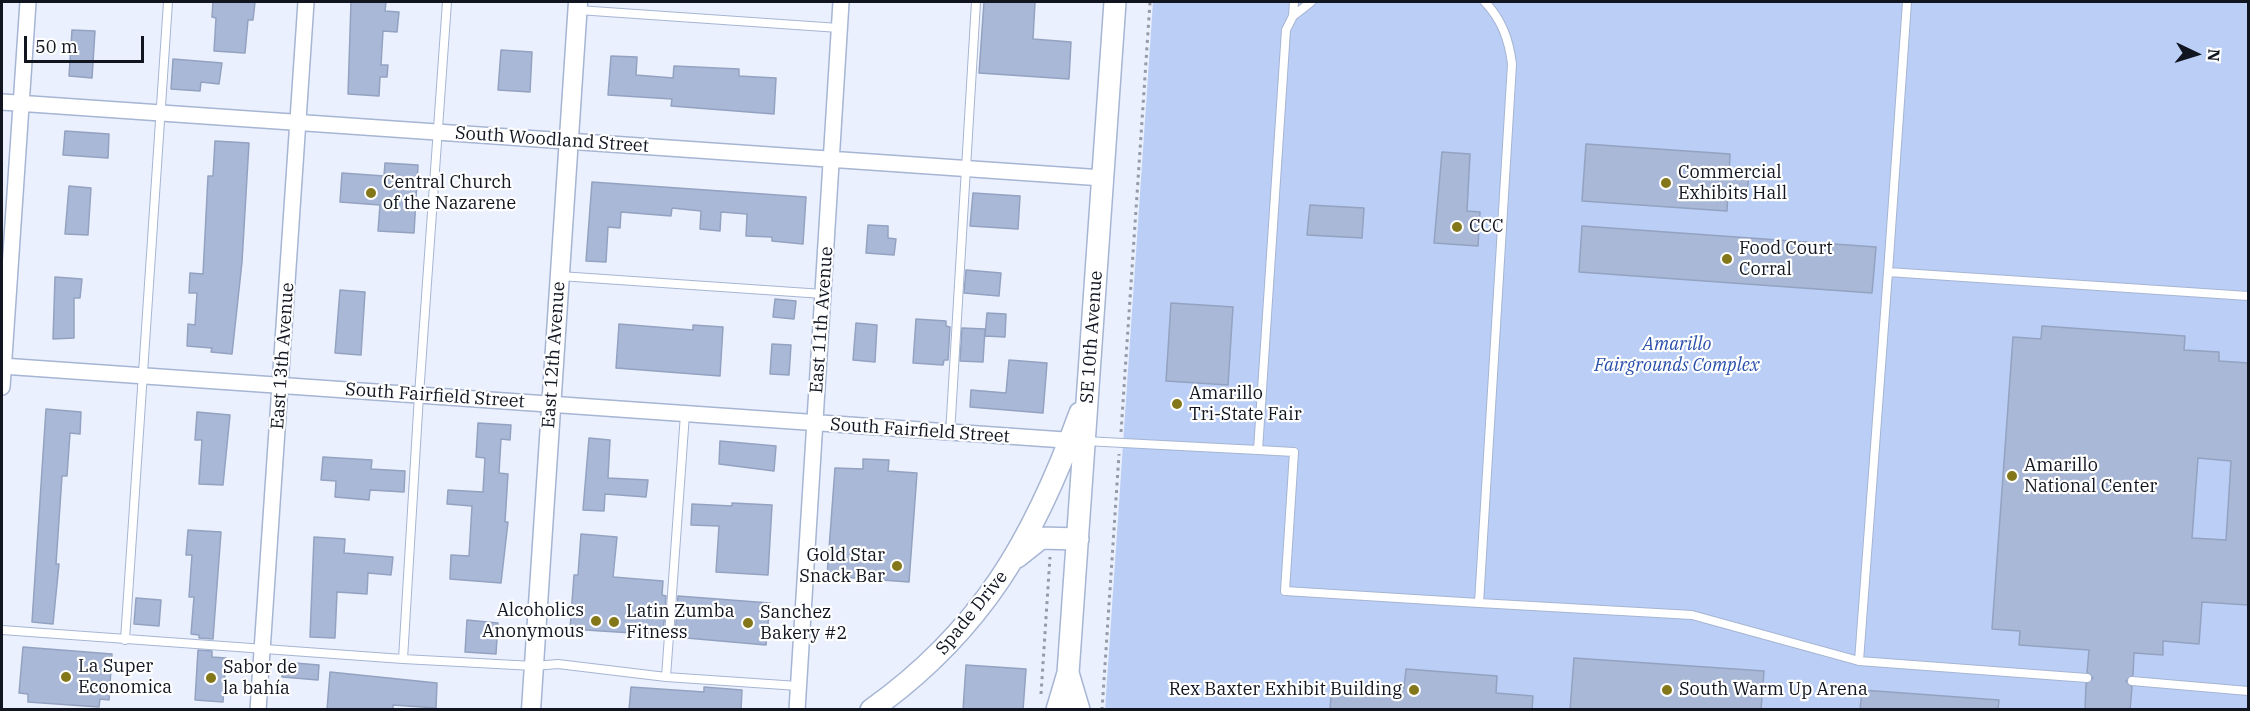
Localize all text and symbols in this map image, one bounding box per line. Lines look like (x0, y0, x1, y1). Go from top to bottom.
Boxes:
scale bar (27, 24, 147, 62)
north arrow (2166, 24, 2226, 84)
text: 50 m (35, 35, 78, 58)
text: N (2204, 48, 2224, 62)
street label: South Woodland Street (454, 122, 650, 158)
place label: Commercial Exhibits Hall (1678, 162, 1787, 204)
place label: Central Church of the Nazarene (383, 172, 516, 214)
marker: Commercial Exhibits Hall (1659, 176, 1673, 190)
marker: Central Church of the Nazarene (364, 186, 378, 200)
place label: CCC (1469, 216, 1504, 238)
marker: CCC (1450, 220, 1464, 234)
place label: Food Court Corral (1739, 238, 1833, 280)
street label: East 11th Avenue (806, 246, 838, 394)
marker: Food Court Corral (1720, 252, 1734, 266)
street label: SE 10th Avenue (1077, 270, 1107, 404)
street label: East 12th Avenue (538, 281, 570, 429)
street label: East 13th Avenue (267, 282, 299, 430)
park label: Amarillo Fairgrounds Complex (1594, 334, 1760, 376)
street label: South Fairfield Street (344, 379, 526, 413)
place label: Amarillo Tri-State Fair (1189, 383, 1302, 426)
marker: Amarillo Tri-State Fair (1170, 397, 1184, 411)
street label: South Fairfield Street (829, 414, 1011, 448)
place label: Amarillo National Center (2024, 455, 2157, 498)
marker: Amarillo National Center (2005, 469, 2019, 483)
place label: Gold Star Snack Bar (799, 545, 885, 588)
marker: Gold Star Snack Bar (890, 559, 904, 573)
street label: Spade Drive (932, 567, 1012, 659)
place label: Alcoholics Anonymous (482, 600, 584, 642)
place label: Latin Zumba Fitness (626, 601, 734, 644)
place label: Sanchez Bakery #2 (760, 602, 847, 644)
marker: Alcoholics Anonymous (589, 614, 603, 628)
marker: Latin Zumba Fitness (607, 615, 621, 629)
marker: Sanchez Bakery #2 (741, 616, 755, 630)
place label: La Super Economica (78, 656, 172, 698)
place label: Sabor de la bahía (223, 657, 297, 700)
marker: La Super Economica (59, 670, 73, 684)
marker: Sabor de la bahía (204, 671, 218, 685)
place label: Rex Baxter Exhibit Building (1169, 679, 1402, 701)
place label: South Warm Up Arena (1679, 679, 1868, 701)
marker: Rex Baxter Exhibit Building (1407, 683, 1421, 697)
marker: South Warm Up Arena (1660, 683, 1674, 697)

